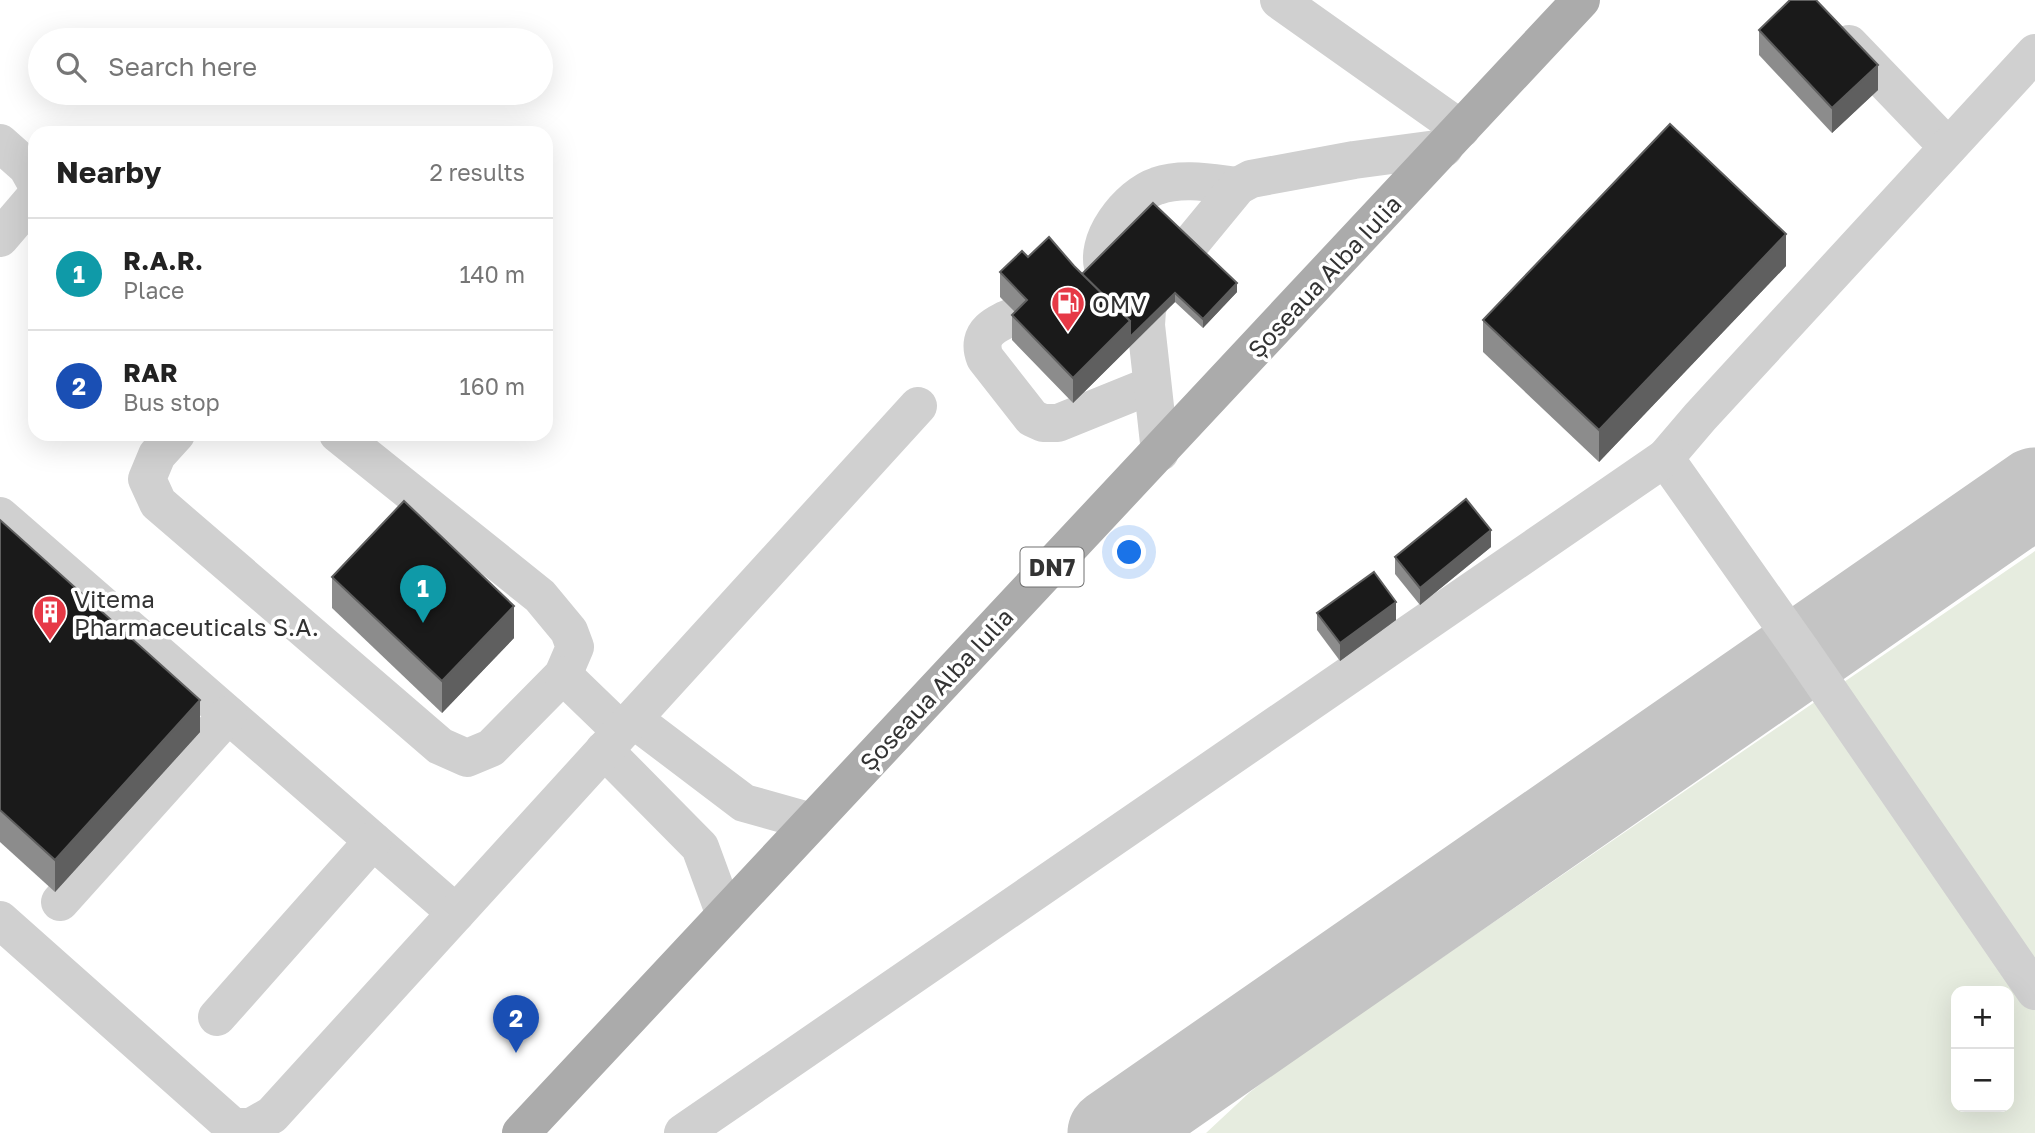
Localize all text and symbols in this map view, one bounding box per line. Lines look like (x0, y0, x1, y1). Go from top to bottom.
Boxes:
search box (28, 28, 553, 105)
icon: search (52, 48, 90, 86)
text: Search here (108, 51, 257, 82)
text: Nearby (56, 154, 161, 190)
text: 2 results (429, 158, 525, 186)
street label: Șoseaua Alba Iulia (1241, 189, 1407, 364)
text: R.A.R. (123, 245, 203, 276)
text: 1 (73, 260, 85, 288)
text: 140 m (459, 260, 525, 288)
text: Place (123, 276, 184, 304)
fuel station icon: OMV (1049, 284, 1087, 333)
place label: OMV (1092, 289, 1146, 318)
text: RAR (123, 357, 178, 388)
text: 2 (72, 372, 86, 400)
text: 160 m (460, 372, 525, 400)
text: Bus stop (123, 388, 220, 416)
your location (1112, 535, 1146, 569)
road number: DN7 (1020, 548, 1084, 586)
pin: 1 (400, 565, 446, 623)
place label: Vitema Pharmaceuticals S.A. (74, 584, 319, 641)
building icon: Vitema Pharmaceuticals S.A. (31, 593, 69, 642)
street label: Șoseaua Alba Iulia (853, 602, 1019, 777)
map controls (1951, 986, 2014, 1112)
button: + (1951, 986, 2014, 1049)
pin: 2 (493, 995, 539, 1053)
button: − (1951, 1049, 2014, 1112)

